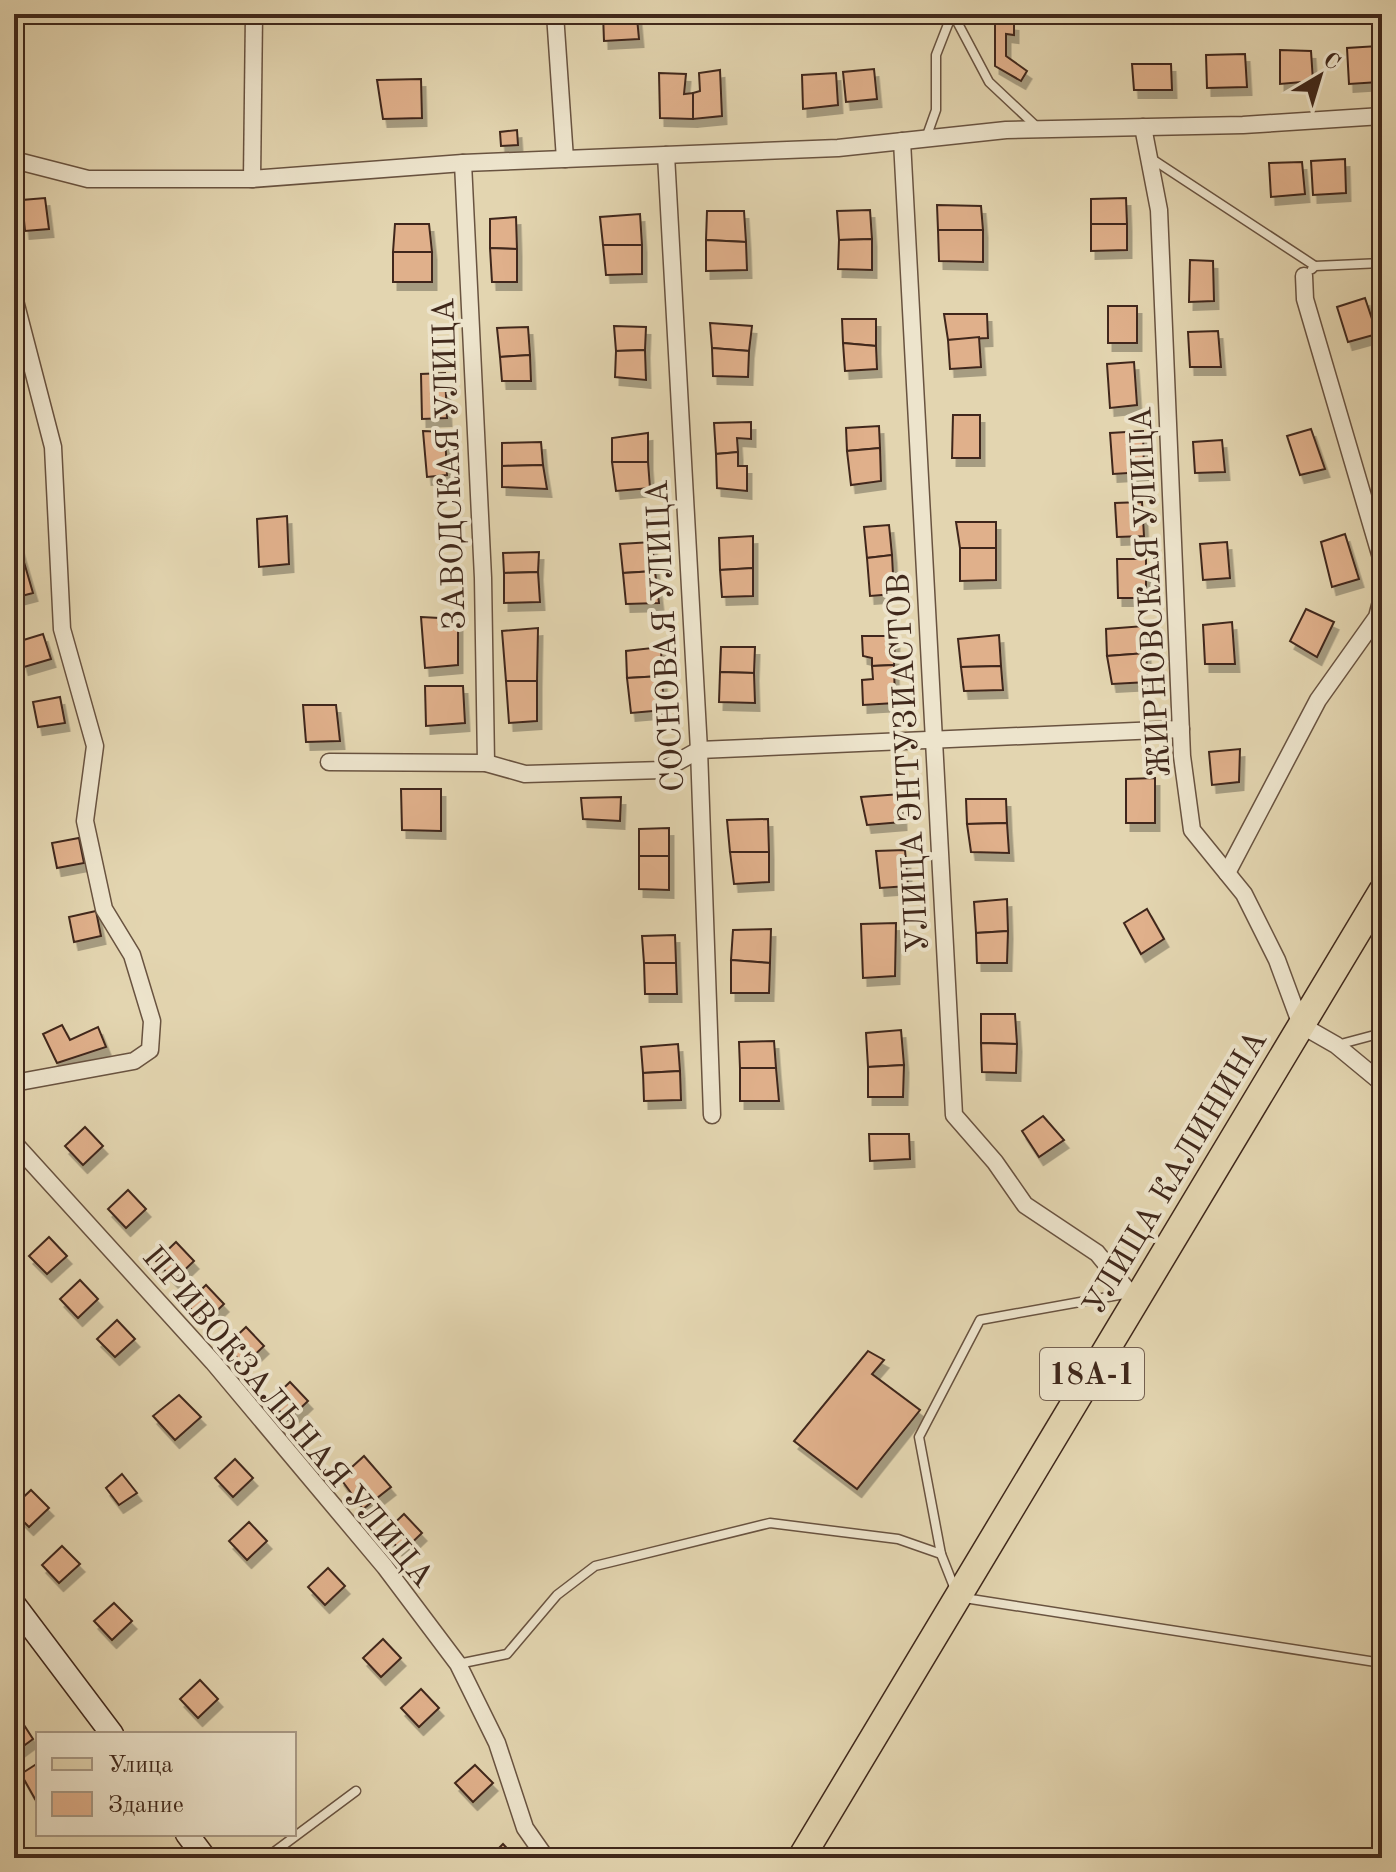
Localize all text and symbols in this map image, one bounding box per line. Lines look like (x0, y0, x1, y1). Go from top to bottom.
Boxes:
north arrow (1280, 36, 1360, 116)
text: С (1319, 49, 1344, 75)
street label: ЗАВОДСКАЯ УЛИЦА (429, 297, 473, 631)
street label: ЖИРНОВСКАЯ УЛИЦА (1126, 406, 1178, 778)
street label: СОСНОВАЯ УЛИЦА (643, 479, 691, 793)
street label: УЛИЦА ЭНТУЗИАСТОВ (884, 572, 936, 953)
street label: УЛИЦА КАЛИНИНА (1079, 1026, 1274, 1321)
street label: ПРИВОКЗАЛЬНАЯ УЛИЦА (135, 1242, 438, 1594)
road number: 18А-1 (1040, 1348, 1144, 1400)
legend (36, 1732, 296, 1836)
text: Улица (108, 1754, 173, 1778)
text: Здание (108, 1794, 184, 1818)

